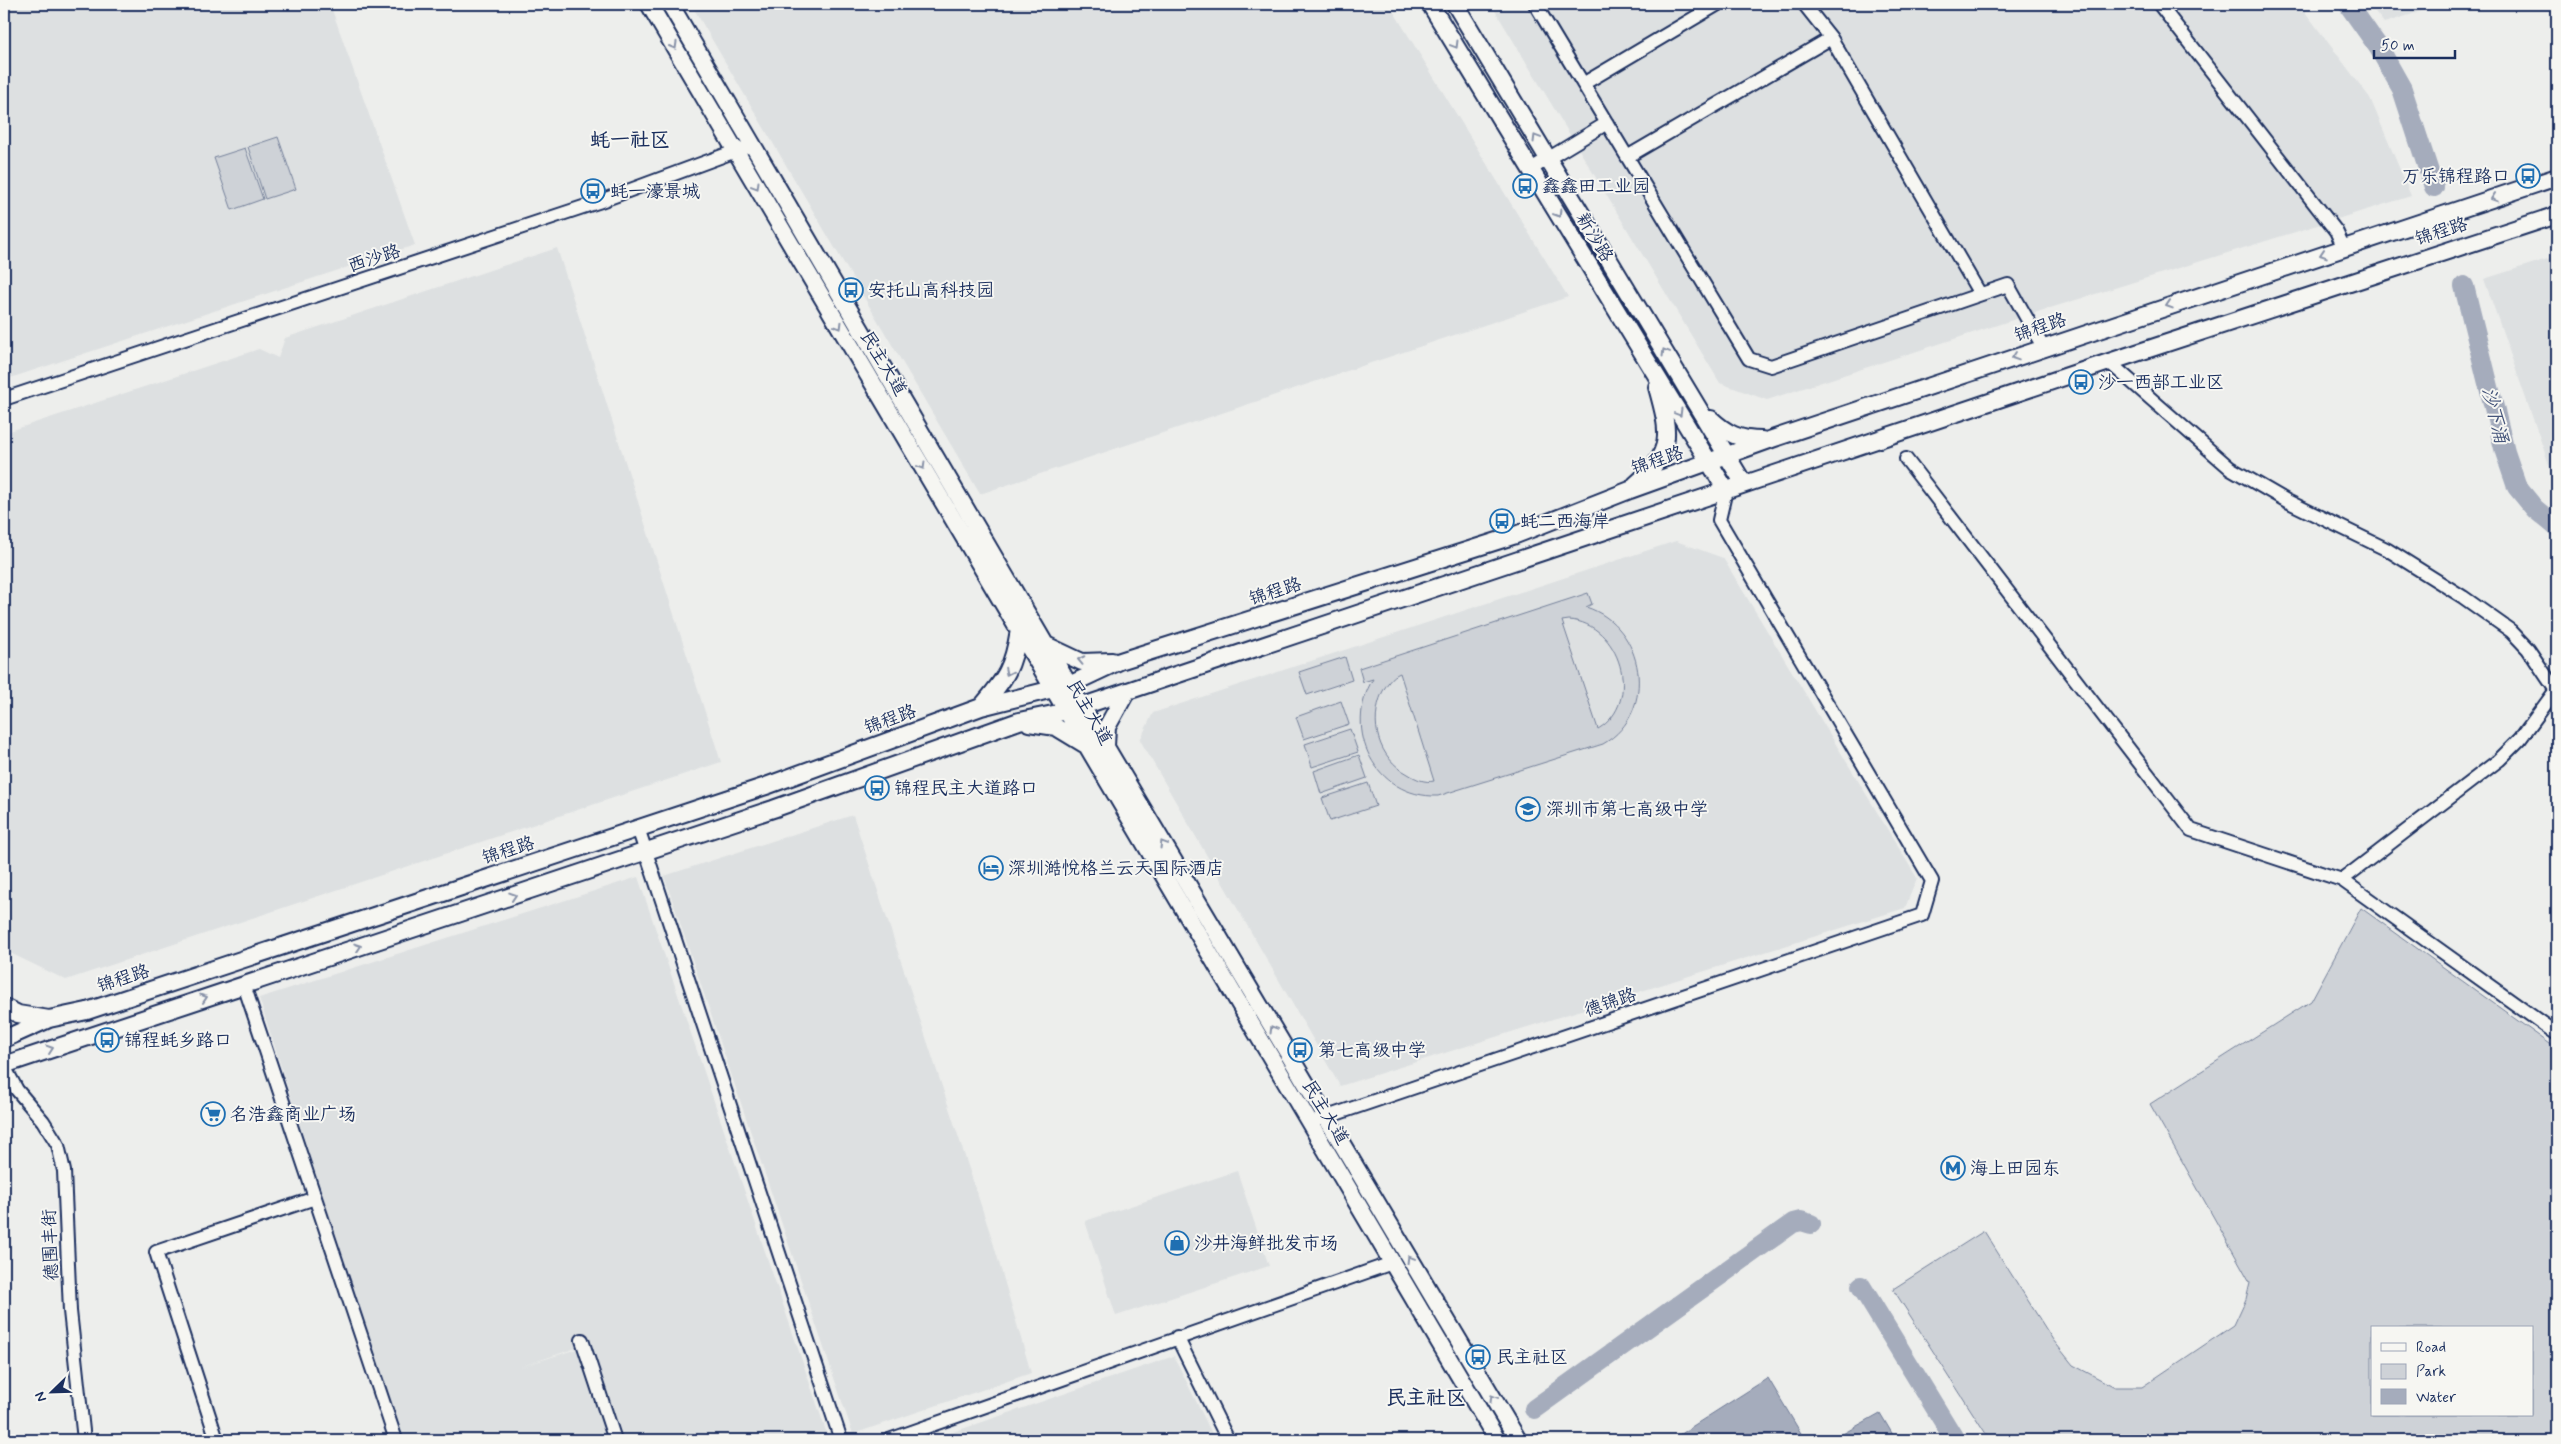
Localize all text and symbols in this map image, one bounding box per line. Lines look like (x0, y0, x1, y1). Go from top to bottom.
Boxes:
scale bar (2374, 28, 2455, 60)
text: 50 m (2381, 36, 2415, 56)
one-way arrow (667, 40, 677, 49)
one-way arrow (1449, 40, 1459, 49)
district label: 蚝一社区 (590, 127, 670, 154)
one-way arrow (1533, 135, 1543, 144)
bus stop icon: 万乐锦程路口 (2515, 163, 2541, 189)
place label: 万乐锦程路口 (2402, 165, 2510, 189)
bus stop icon: 鑫鑫田工业园 (1512, 173, 1538, 199)
place label: 鑫鑫田工业园 (1542, 175, 1650, 199)
bus stop icon: 蚝一濠景城 (580, 178, 606, 204)
place label: 蚝一濠景城 (610, 180, 700, 204)
one-way arrow (749, 181, 759, 190)
one-way arrow (2491, 192, 2499, 202)
street label: 新沙路 (1570, 208, 1618, 267)
one-way arrow (1552, 209, 1562, 218)
street label: 锦程路 (2412, 212, 2471, 252)
street label: 西沙路 (345, 239, 404, 279)
one-way arrow (2320, 248, 2328, 258)
bus stop icon: 安托山高科技园 (838, 277, 864, 303)
place label: 安托山高科技园 (868, 279, 994, 303)
one-way arrow (2165, 300, 2174, 310)
street label: 锦程路 (2011, 308, 2070, 348)
one-way arrow (832, 320, 842, 329)
street label: 民主大道 (854, 326, 912, 401)
one-way arrow (1662, 349, 1672, 358)
one-way arrow (2011, 351, 2020, 361)
bus stop icon: 沙一西部工业区 (2068, 369, 2094, 395)
place label: 沙一西部工业区 (2098, 371, 2224, 395)
water label: 沙下涌 (2476, 385, 2514, 447)
one-way arrow (1672, 407, 1682, 416)
street label: 锦程路 (1628, 441, 1687, 481)
one-way arrow (915, 460, 925, 469)
bus stop icon: 蚝二西海岸 (1489, 508, 1515, 534)
place label: 蚝二西海岸 (1520, 510, 1610, 534)
street label: 锦程路 (1246, 572, 1305, 612)
one-way arrow (1076, 655, 1085, 666)
one-way arrow (1004, 667, 1014, 676)
street label: 民主大道 (1061, 675, 1118, 750)
street label: 锦程路 (861, 699, 920, 740)
bus stop icon: 锦程民主大道路口 (864, 775, 890, 801)
place label: 锦程民主大道路口 (894, 777, 1038, 801)
school or university icon: 深圳市第七高级中学 (1515, 796, 1541, 822)
place label: 深圳市第七高级中学 (1546, 798, 1708, 822)
street label: 锦程路 (479, 831, 538, 871)
one-way arrow (1160, 840, 1170, 849)
hotel icon: 深圳澔悦格兰云天国际酒店 (978, 855, 1004, 881)
place label: 深圳澔悦格兰云天国际酒店 (1008, 857, 1224, 881)
one-way arrow (508, 891, 516, 901)
one-way arrow (354, 942, 362, 952)
street label: 锦程路 (94, 959, 153, 999)
street label: 德锦路 (1581, 983, 1640, 1023)
one-way arrow (199, 993, 208, 1003)
one-way arrow (1270, 1025, 1280, 1034)
bus stop icon: 锦程蚝乡路口 (94, 1027, 120, 1053)
place label: 锦程蚝乡路口 (124, 1029, 232, 1053)
bus stop icon: 第七高级中学 (1287, 1037, 1313, 1063)
place label: 第七高级中学 (1318, 1039, 1426, 1063)
one-way arrow (45, 1045, 54, 1055)
street label: 民主大道 (1296, 1075, 1354, 1150)
supermarket icon: 名浩鑫商业广场 (200, 1101, 226, 1127)
place label: 名浩鑫商业广场 (230, 1103, 356, 1127)
metro station icon: 海上田园东 (1940, 1155, 1966, 1181)
place label: 海上田园东 (1970, 1157, 2060, 1181)
street label: 德围丰街 (38, 1209, 64, 1281)
shop icon: 沙井海鲜批发市场 (1164, 1230, 1190, 1256)
place label: 沙井海鲜批发市场 (1194, 1232, 1338, 1256)
one-way arrow (1406, 1255, 1416, 1264)
legend (2371, 1326, 2534, 1416)
text: Road (2416, 1338, 2446, 1358)
bus stop icon: 民主社区 (1465, 1344, 1491, 1370)
place label: 民主社区 (1496, 1346, 1568, 1370)
text: Park (2416, 1362, 2446, 1382)
north arrow (28, 1366, 78, 1416)
district label: 民主社区 (1386, 1385, 1466, 1412)
text: Water (2416, 1388, 2456, 1408)
text: N (31, 1389, 51, 1404)
one-way arrow (1489, 1395, 1499, 1404)

